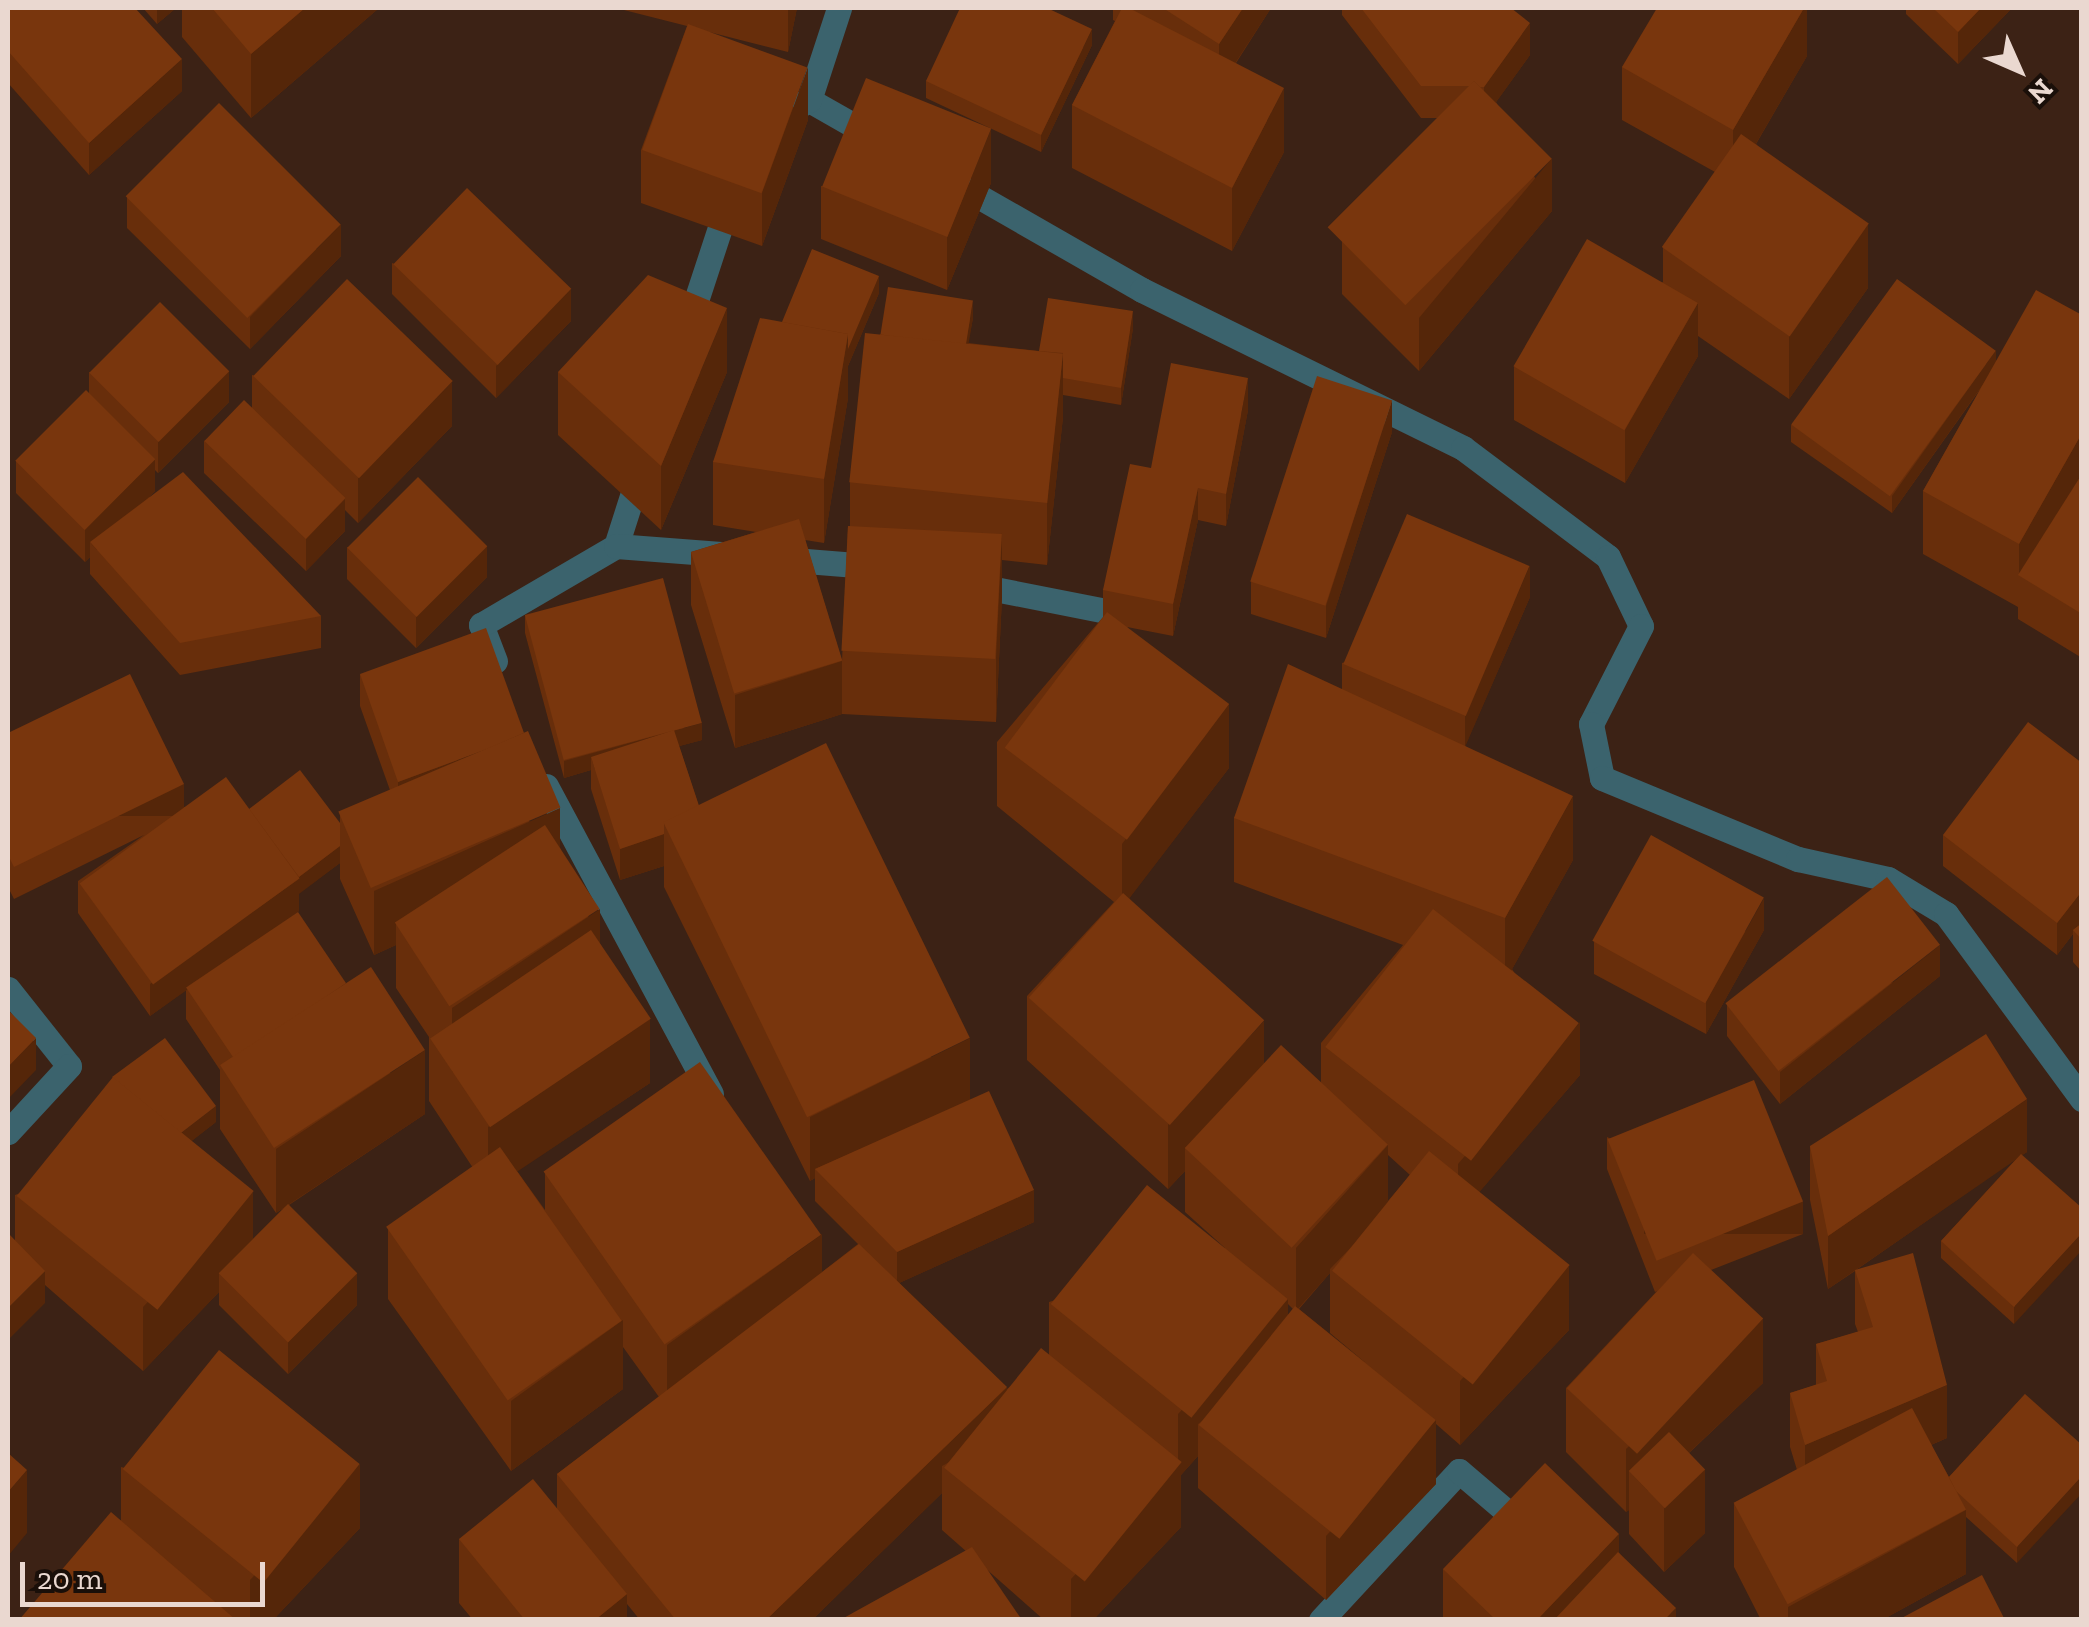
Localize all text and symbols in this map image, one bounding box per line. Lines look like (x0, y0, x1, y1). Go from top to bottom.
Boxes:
north arrow (1969, 20, 2069, 120)
text: N (2021, 72, 2060, 111)
scale bar (25, 1542, 270, 1604)
text: 20 m (37, 1561, 102, 1597)

